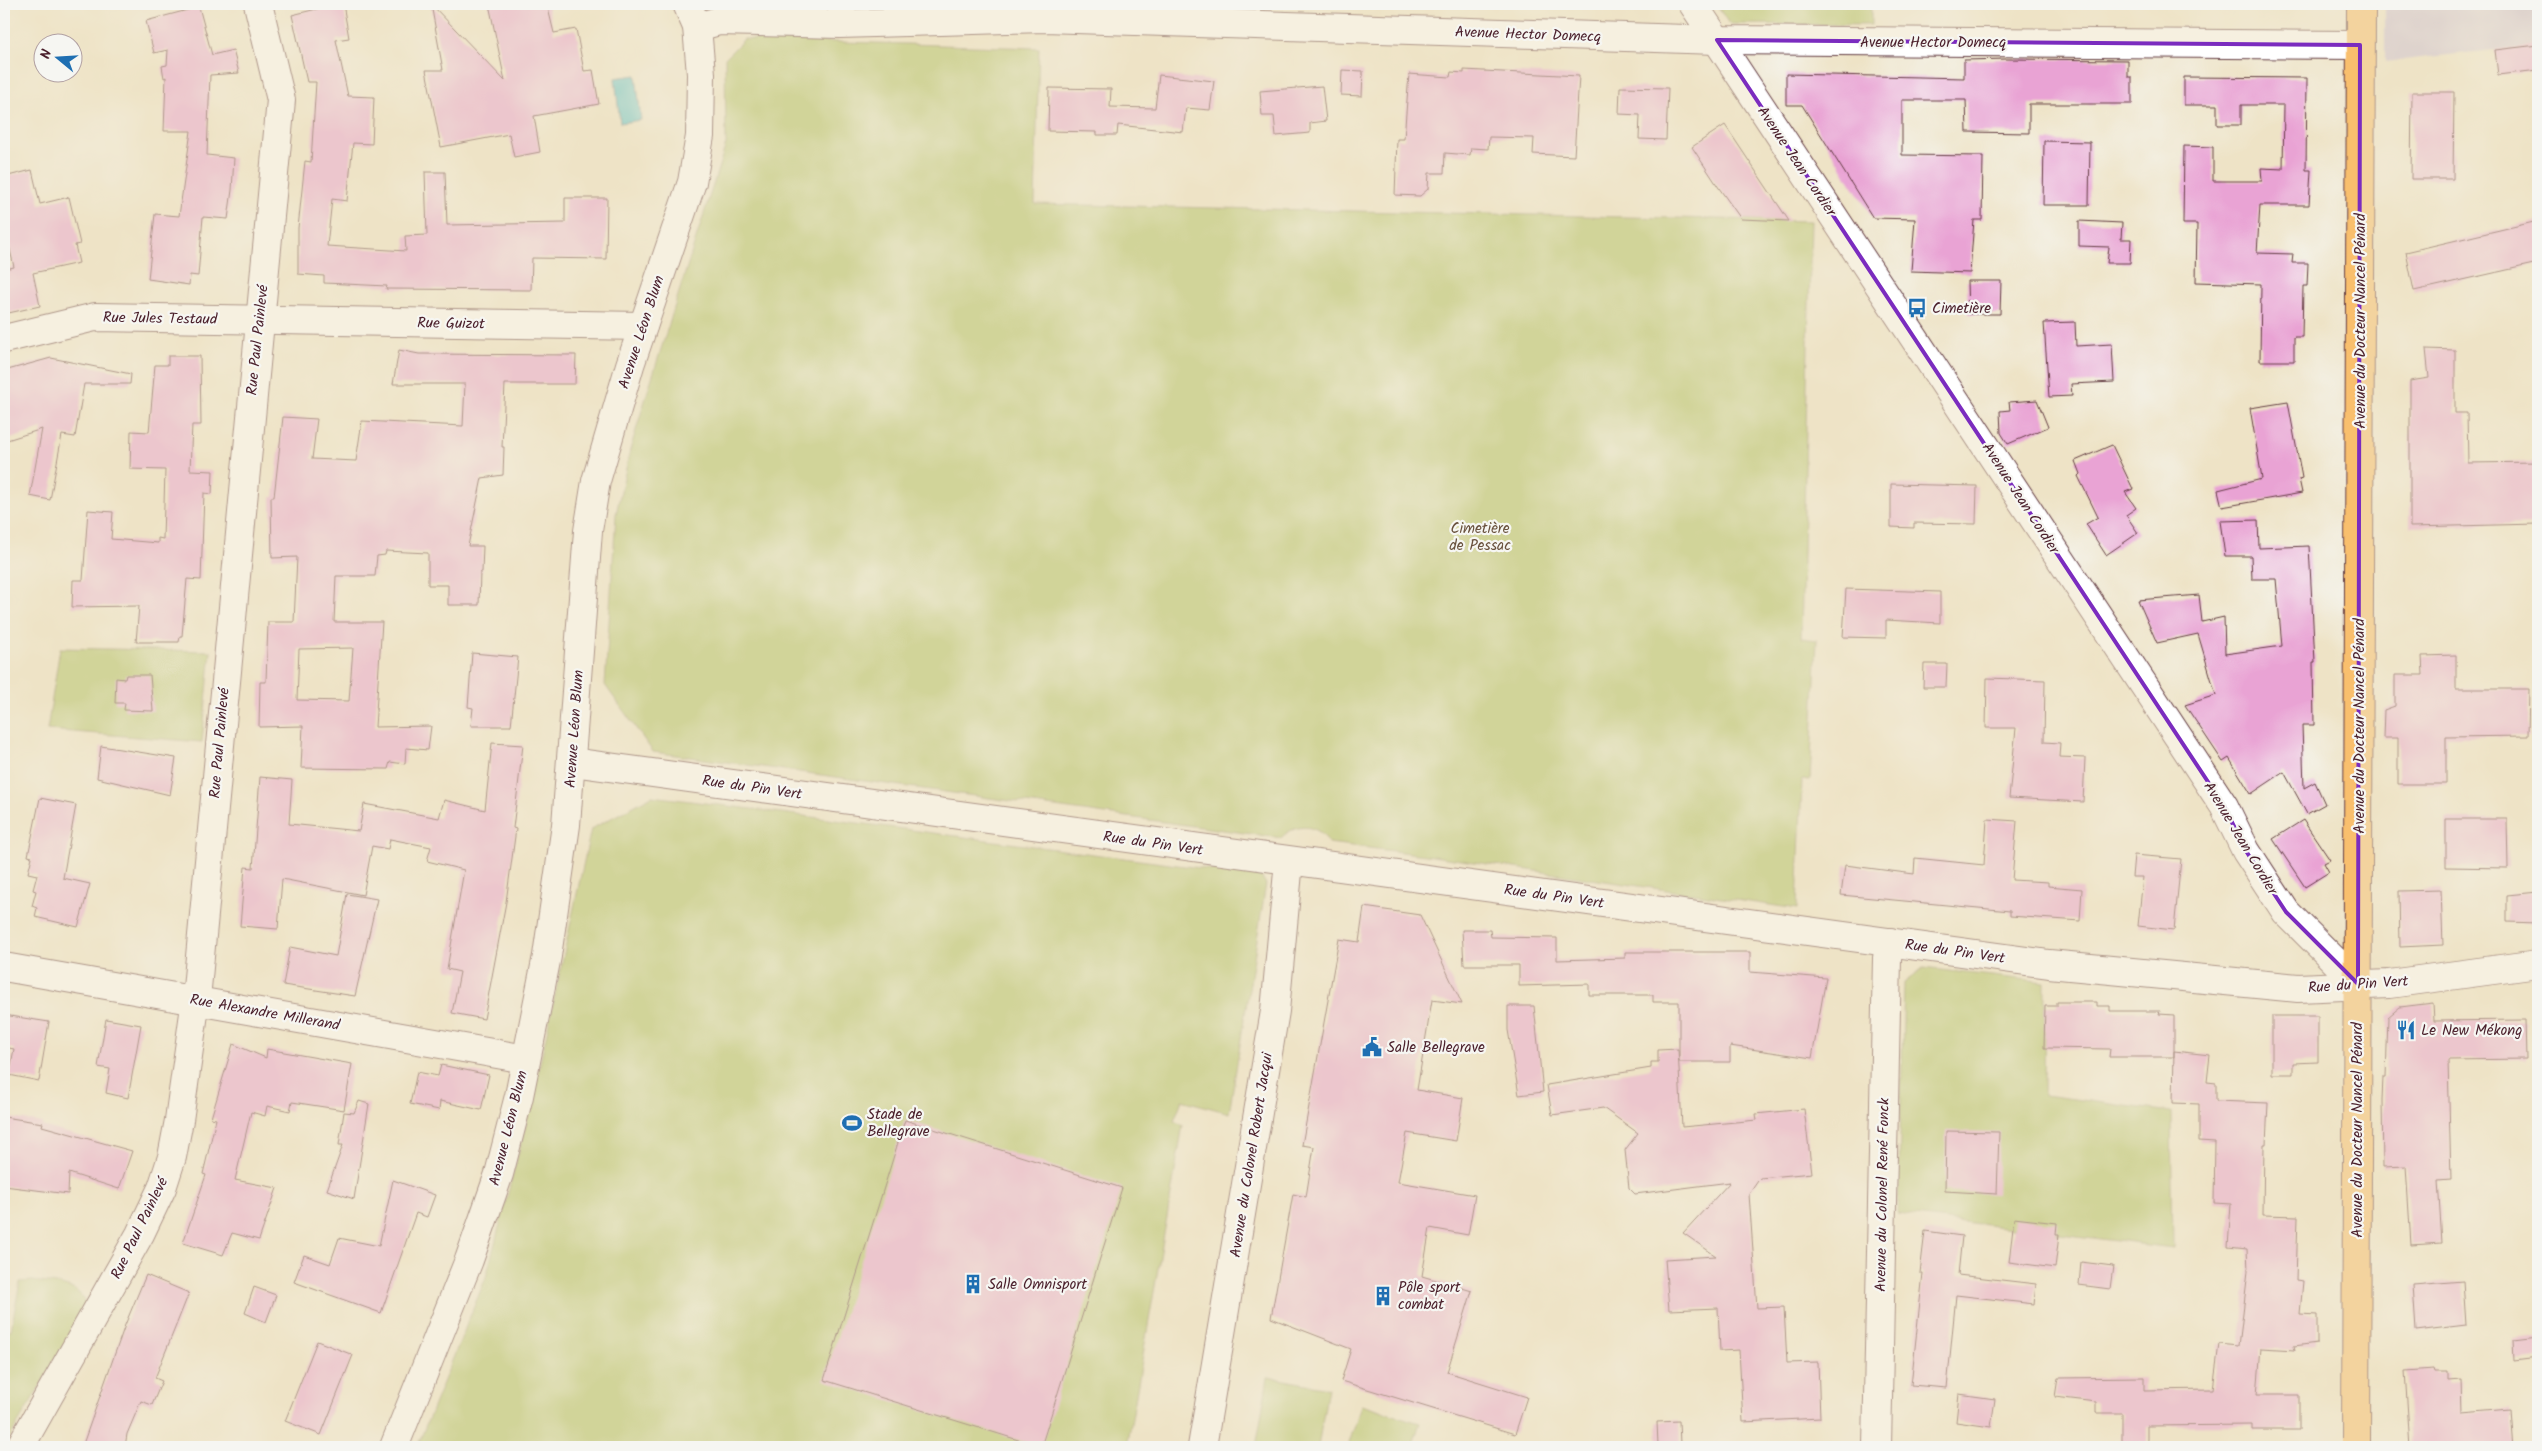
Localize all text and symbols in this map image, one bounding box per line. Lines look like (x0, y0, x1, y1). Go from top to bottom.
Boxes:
street label: Avenue Hector Domecq (1454, 20, 1601, 50)
street label: Avenue Hector Domecq (1860, 31, 2006, 55)
north arrow (32, 32, 82, 82)
text: N (35, 47, 58, 62)
street label: Avenue Jean Cordier (1750, 102, 1843, 222)
street label: Avenue du Docteur Nancel Pénard (2349, 213, 2373, 429)
street label: Avenue Léon Blum (612, 272, 672, 392)
street label: Rue Paul Painlevé (240, 282, 276, 397)
bus stop icon: Cimetière (1906, 297, 1928, 319)
place label: Cimetière (1932, 297, 1991, 321)
street label: Rue Jules Testaud (103, 306, 218, 332)
street label: Rue Guizot (417, 311, 485, 337)
street label: Avenue Jean Cordier (1975, 438, 2066, 560)
park label: Cimetière de Pessac (1449, 517, 1511, 558)
street label: Avenue du Docteur Nancel Pénard (2348, 618, 2372, 834)
street label: Avenue Léon Blum (559, 669, 591, 789)
street label: Rue Paul Painlevé (203, 685, 237, 799)
street label: Rue du Pin Vert (700, 769, 804, 807)
street label: Avenue Jean Cordier (2197, 777, 2284, 901)
street label: Rue du Pin Vert (1101, 825, 1205, 863)
street label: Rue du Pin Vert (1502, 878, 1606, 916)
street label: Rue du Pin Vert (1903, 933, 2007, 971)
street label: Rue du Pin Vert (2307, 970, 2409, 1000)
street label: Rue Alexandre Millerand (188, 988, 342, 1038)
restaurant icon: Le New Mékong (2395, 1019, 2417, 1041)
place label: Le New Mékong (2421, 1019, 2522, 1043)
street label: Avenue du Docteur Nancel Pénard (2346, 1022, 2370, 1238)
public building icon: Salle Bellegrave (1361, 1036, 1383, 1058)
place label: Salle Bellegrave (1387, 1036, 1485, 1060)
street label: Avenue du Colonel Robert Jacqui (1224, 1050, 1280, 1259)
street label: Avenue Léon Blum (483, 1068, 535, 1188)
street label: Avenue du Colonel René Fonck (1869, 1097, 1897, 1292)
place label: Stade de Bellegrave (867, 1103, 930, 1144)
sports icon: Stade de Bellegrave (841, 1112, 863, 1134)
street label: Rue Paul Painlevé (105, 1172, 176, 1284)
building icon: Salle Omnisport (962, 1273, 984, 1295)
place label: Salle Omnisport (988, 1273, 1087, 1297)
place label: Pôle sport combat (1398, 1276, 1461, 1317)
building icon: Pôle sport combat (1372, 1285, 1394, 1307)

